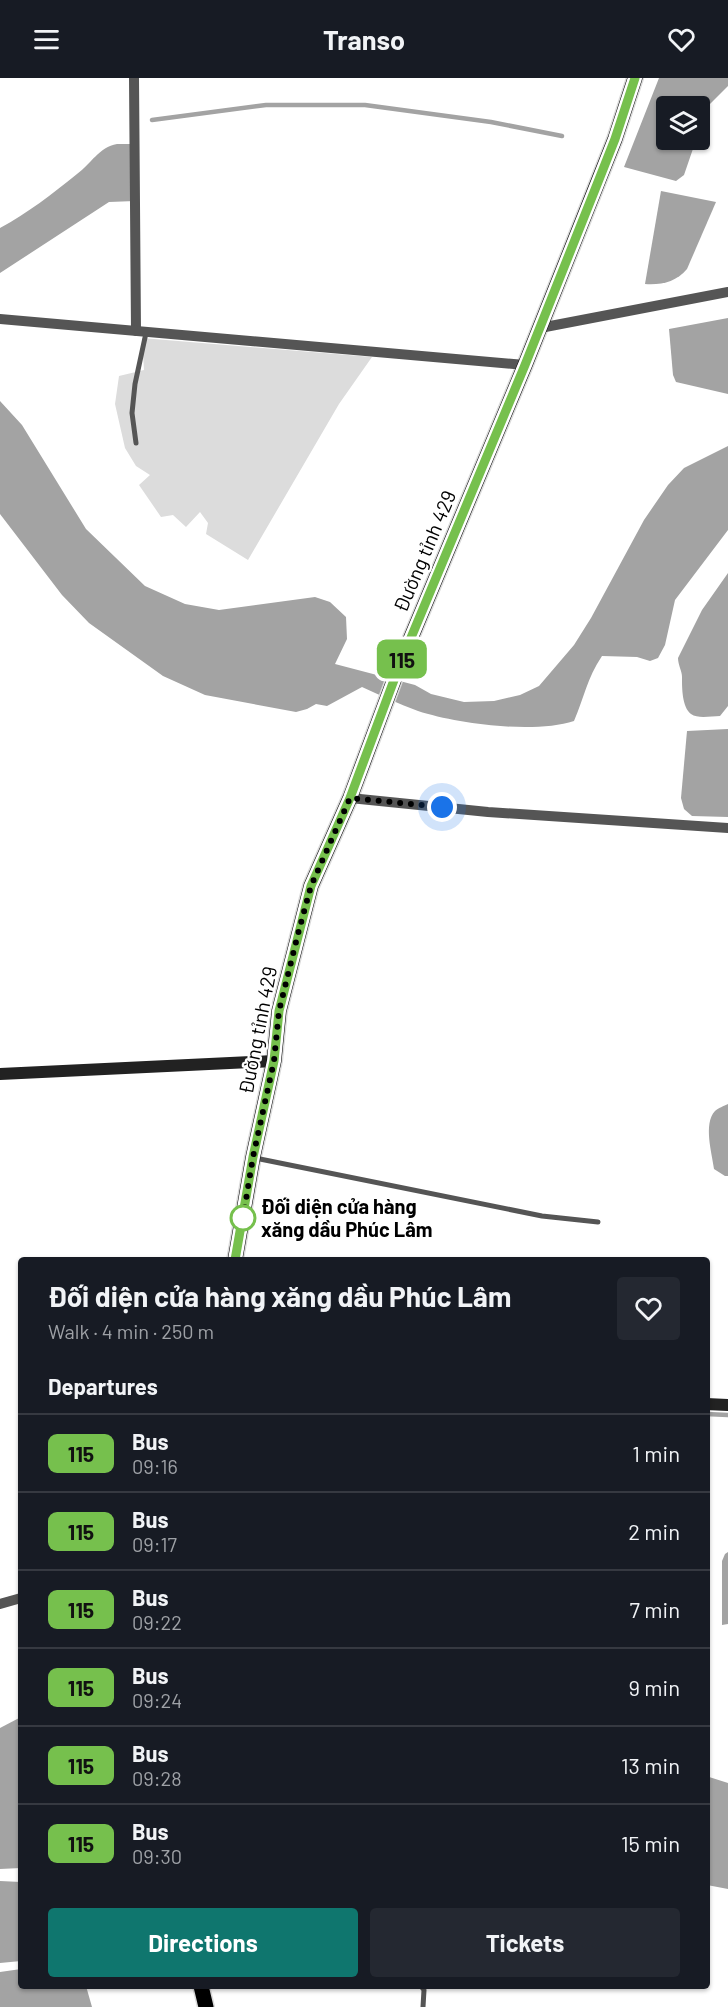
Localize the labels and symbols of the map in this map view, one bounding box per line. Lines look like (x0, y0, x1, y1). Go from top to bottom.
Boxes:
street label: Đường tỉnh 429 (388, 487, 460, 615)
line badge: 115 (368, 640, 436, 678)
your location (427, 792, 457, 822)
street label: Đường tỉnh 429 (233, 964, 281, 1096)
place label: Đối diện cửa hàng xăng dầu Phúc Lâm (261, 1194, 432, 1241)
marker: Đối diện cửa hàng xăng dầu Phúc Lâm (230, 1205, 256, 1231)

